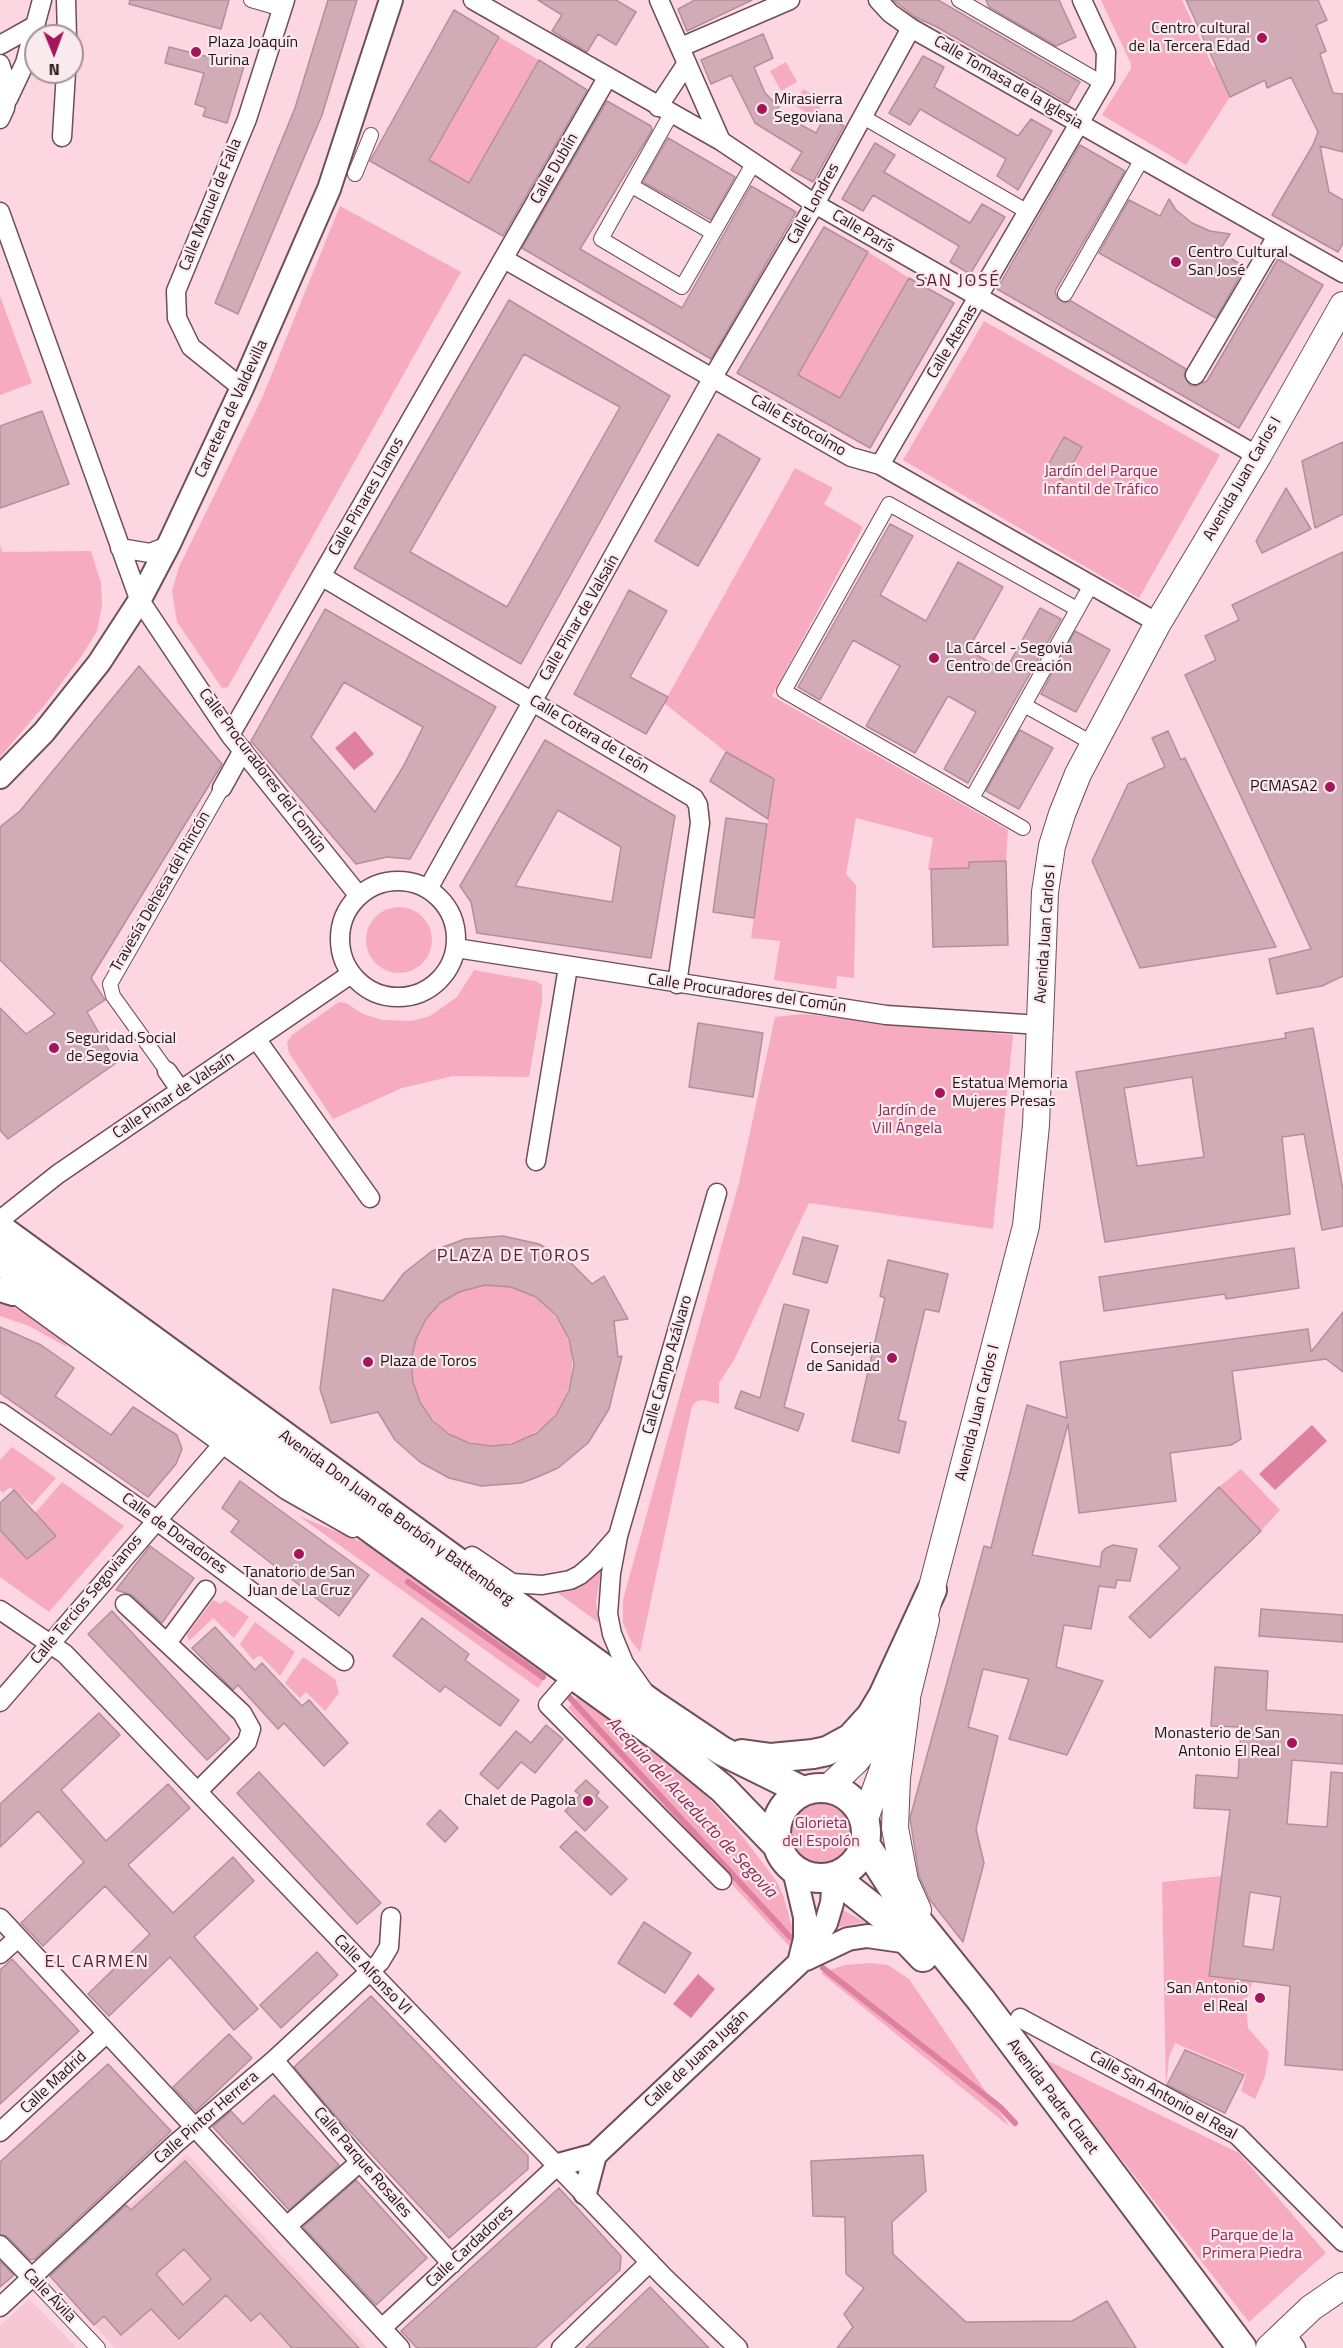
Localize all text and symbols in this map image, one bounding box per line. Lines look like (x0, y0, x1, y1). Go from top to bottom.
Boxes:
place label: Centro cultural de la Tercera Edad (1129, 19, 1250, 57)
north arrow (24, 24, 84, 84)
marker: Centro cultural de la Tercera Edad (1255, 31, 1269, 45)
street label: Calle Tomasa de la Iglesia (930, 32, 1086, 134)
place label: Plaza Joaquín Turina (208, 33, 298, 71)
marker: Plaza Joaquín Turina (189, 45, 203, 59)
text: N (49, 58, 60, 82)
place label: Mirasierra Segoviana (774, 90, 843, 128)
marker: Mirasierra Segoviana (755, 102, 769, 116)
street label: Calle Dublín (527, 130, 583, 208)
street label: Calle Manuel de Falla (176, 136, 246, 274)
street label: Calle Londres (784, 160, 844, 248)
street label: Calle París (828, 206, 898, 258)
place label: Centro Cultural San José (1188, 243, 1288, 281)
marker: Centro Cultural San José (1169, 255, 1183, 269)
district label: SAN JOSÉ (915, 271, 1001, 293)
street label: Calle Atenas (923, 302, 983, 382)
street label: Carretera de Valdevilla (192, 337, 272, 481)
street label: Calle Estocolmo (747, 391, 849, 461)
street label: Avenida Juan Carlos I (1200, 414, 1286, 544)
street label: Calle Pinares Llanos (325, 434, 409, 560)
park label: Jardín del Parque Infantil de Tráfico (1043, 462, 1159, 500)
street label: Calle Pinar de Valsaín (536, 551, 624, 685)
place label: La Cárcel - Segovia Centro de Creación (946, 639, 1072, 677)
marker: La Cárcel - Segovia Centro de Creación (927, 651, 941, 665)
street label: Calle Procuradores del Común (194, 685, 330, 857)
street label: Calle Cotera de León (526, 692, 652, 778)
place label: PCMASA2 (1250, 777, 1318, 797)
marker: PCMASA2 (1323, 780, 1337, 794)
street label: Travesía Dehesa del Rincón (107, 808, 215, 976)
street label: Avenida Juan Carlos I (1032, 864, 1060, 1004)
street label: Calle Procuradores del Común (646, 971, 848, 1017)
place label: Seguridad Social de Segovia (66, 1029, 176, 1067)
marker: Seguridad Social de Segovia (47, 1041, 61, 1055)
street label: Calle Pinar de Valsaín (110, 1048, 238, 1144)
place label: Estatua Memoria Mujeres Presas (952, 1074, 1068, 1112)
marker: Estatua Memoria Mujeres Presas (933, 1086, 947, 1100)
park label: Jardín de Vill Ángela (872, 1101, 942, 1139)
district label: PLAZA DE TOROS (437, 1246, 591, 1268)
street label: Calle Campo Azálvaro (639, 1293, 697, 1437)
place label: Consejeria de Sanidad (806, 1339, 880, 1377)
street label: Avenida Juan Carlos I (952, 1343, 1004, 1483)
marker: Consejeria de Sanidad (885, 1351, 899, 1365)
place label: Plaza de Toros (380, 1352, 477, 1372)
marker: Plaza de Toros (361, 1355, 375, 1369)
street label: Avenida Don Juan de Borbón y Battemberg (275, 1426, 517, 1610)
street label: Calle de Doradores (117, 1489, 231, 1579)
street label: Calle Tercios Segovianos (27, 1531, 147, 1669)
marker: Tanatorio de San Juan de La Cruz (292, 1547, 306, 1561)
place label: Tanatorio de San Juan de La Cruz (243, 1563, 355, 1601)
water label: Acequia del Acueducto de Segovia (601, 1713, 781, 1903)
place label: Monasterio de San Antonio El Real (1154, 1724, 1280, 1762)
marker: Monasterio de San Antonio El Real (1285, 1736, 1299, 1750)
place label: Chalet de Pagola (464, 1791, 576, 1811)
marker: Chalet de Pagola (581, 1794, 595, 1808)
park label: Glorieta del Espolón (782, 1814, 860, 1852)
street label: Calle Alfonso VI (329, 1931, 415, 2019)
district label: EL CARMEN (45, 1952, 149, 1974)
place label: San Antonio el Real (1167, 1979, 1248, 2017)
marker: San Antonio el Real (1253, 1991, 1267, 2005)
street label: Calle de Juana Jugán (641, 2006, 753, 2112)
street label: Avenida Padre Claret (1002, 2036, 1102, 2158)
street label: Calle San Antonio el Real (1086, 2047, 1240, 2145)
street label: Calle Madrid (17, 2048, 91, 2118)
street label: Calle Pintor Herrera (151, 2068, 263, 2168)
street label: Calle Parque Rosales (309, 2104, 415, 2222)
street label: Calle Cardadores (422, 2202, 518, 2292)
park label: Parque de la Primera Piedra (1202, 2226, 1302, 2264)
street label: Calle Ávila (19, 2265, 79, 2327)

